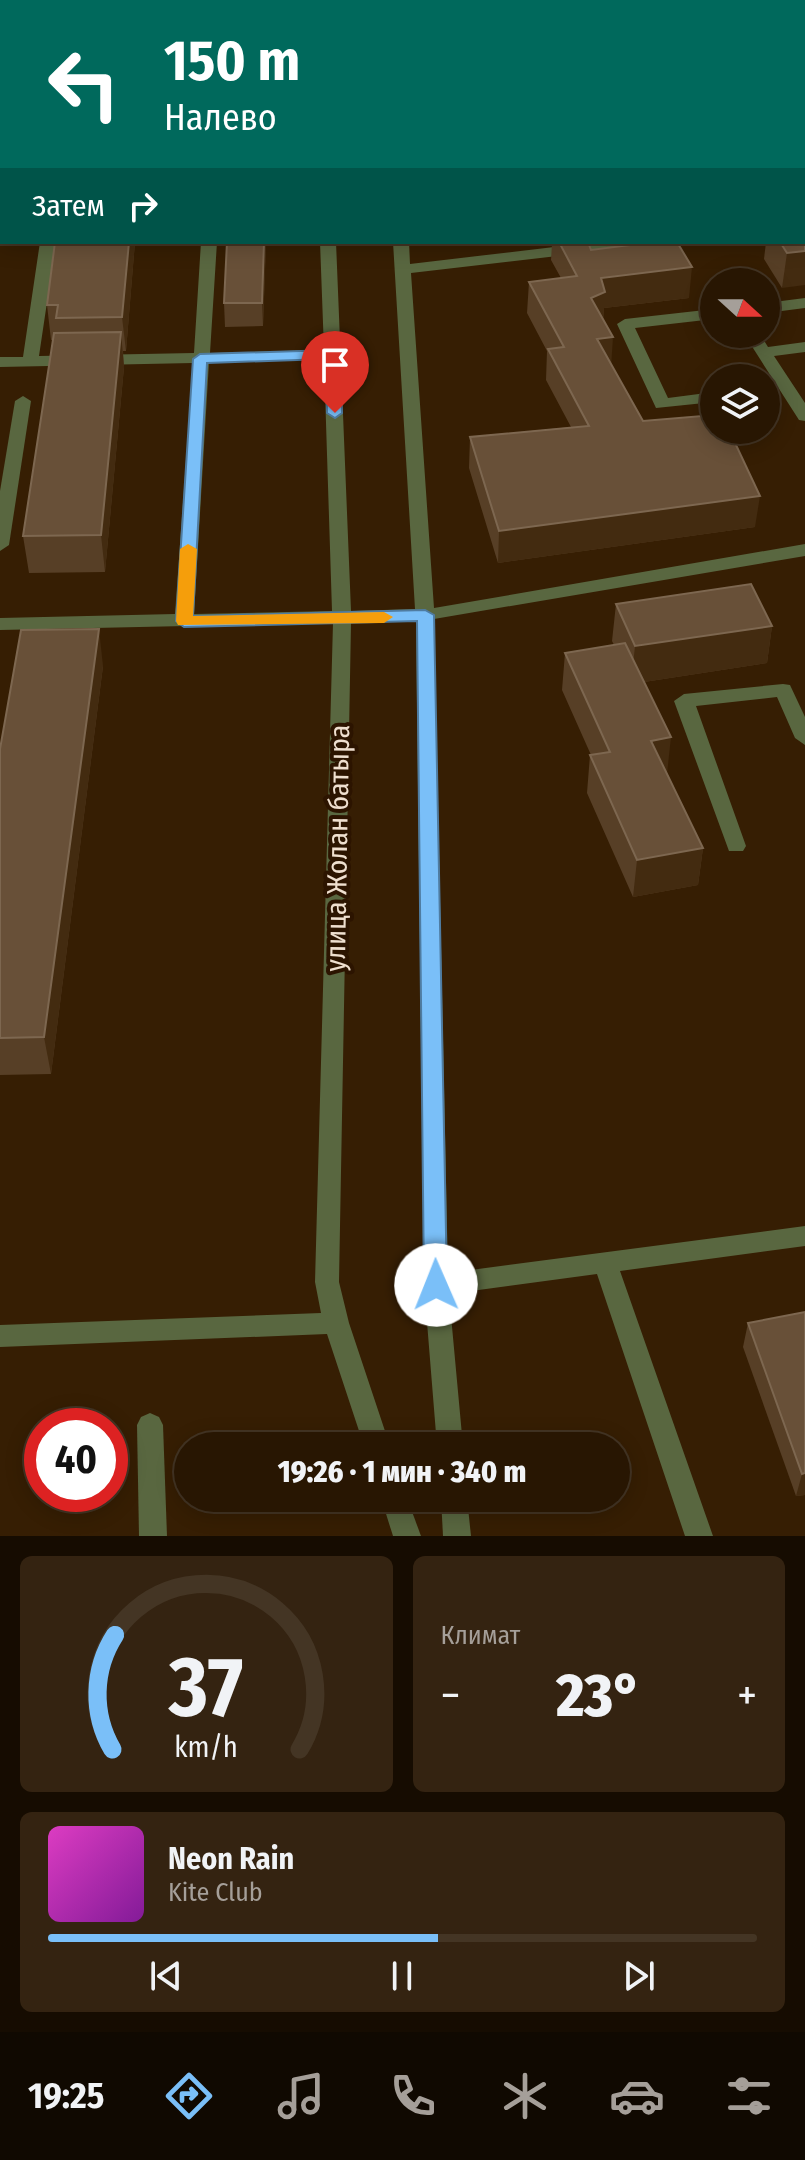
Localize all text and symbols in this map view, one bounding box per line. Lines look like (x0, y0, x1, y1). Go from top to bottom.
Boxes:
text: 150 m (164, 28, 300, 95)
icon: left (32, 32, 136, 136)
text: Налево (164, 96, 277, 140)
icon: right (121, 184, 165, 228)
text: Затем (32, 188, 105, 224)
north arrow (700, 268, 780, 348)
map controls (700, 268, 780, 444)
pin (301, 331, 369, 413)
icon: arrive (313, 343, 357, 387)
button: layers (700, 364, 780, 444)
street label: улица Жолан батыра (319, 724, 356, 972)
position arrow (394, 1243, 478, 1327)
speed limit sign: 40 (24, 1408, 128, 1512)
text: 19:26 · 1 мин · 340 m (278, 1454, 526, 1490)
text: Климат (441, 1620, 520, 1651)
text: 37 (168, 1638, 243, 1738)
text: 23° (556, 1660, 641, 1732)
text: − (441, 1669, 460, 1722)
text: + (737, 1669, 757, 1722)
text: km/h (174, 1730, 238, 1765)
text: Neon Rain (168, 1841, 294, 1877)
text: Kite Club (168, 1877, 263, 1908)
icon: previous (144, 1954, 188, 1998)
icon: pause (380, 1954, 424, 1998)
icon: next (617, 1954, 661, 1998)
icon: directions (161, 2068, 217, 2124)
icon: music (273, 2068, 329, 2124)
icon: phone (385, 2068, 441, 2124)
icon: climate (497, 2068, 553, 2124)
icon: car (609, 2068, 665, 2124)
icon: filters (721, 2068, 777, 2124)
text: 19:25 (28, 2074, 104, 2118)

